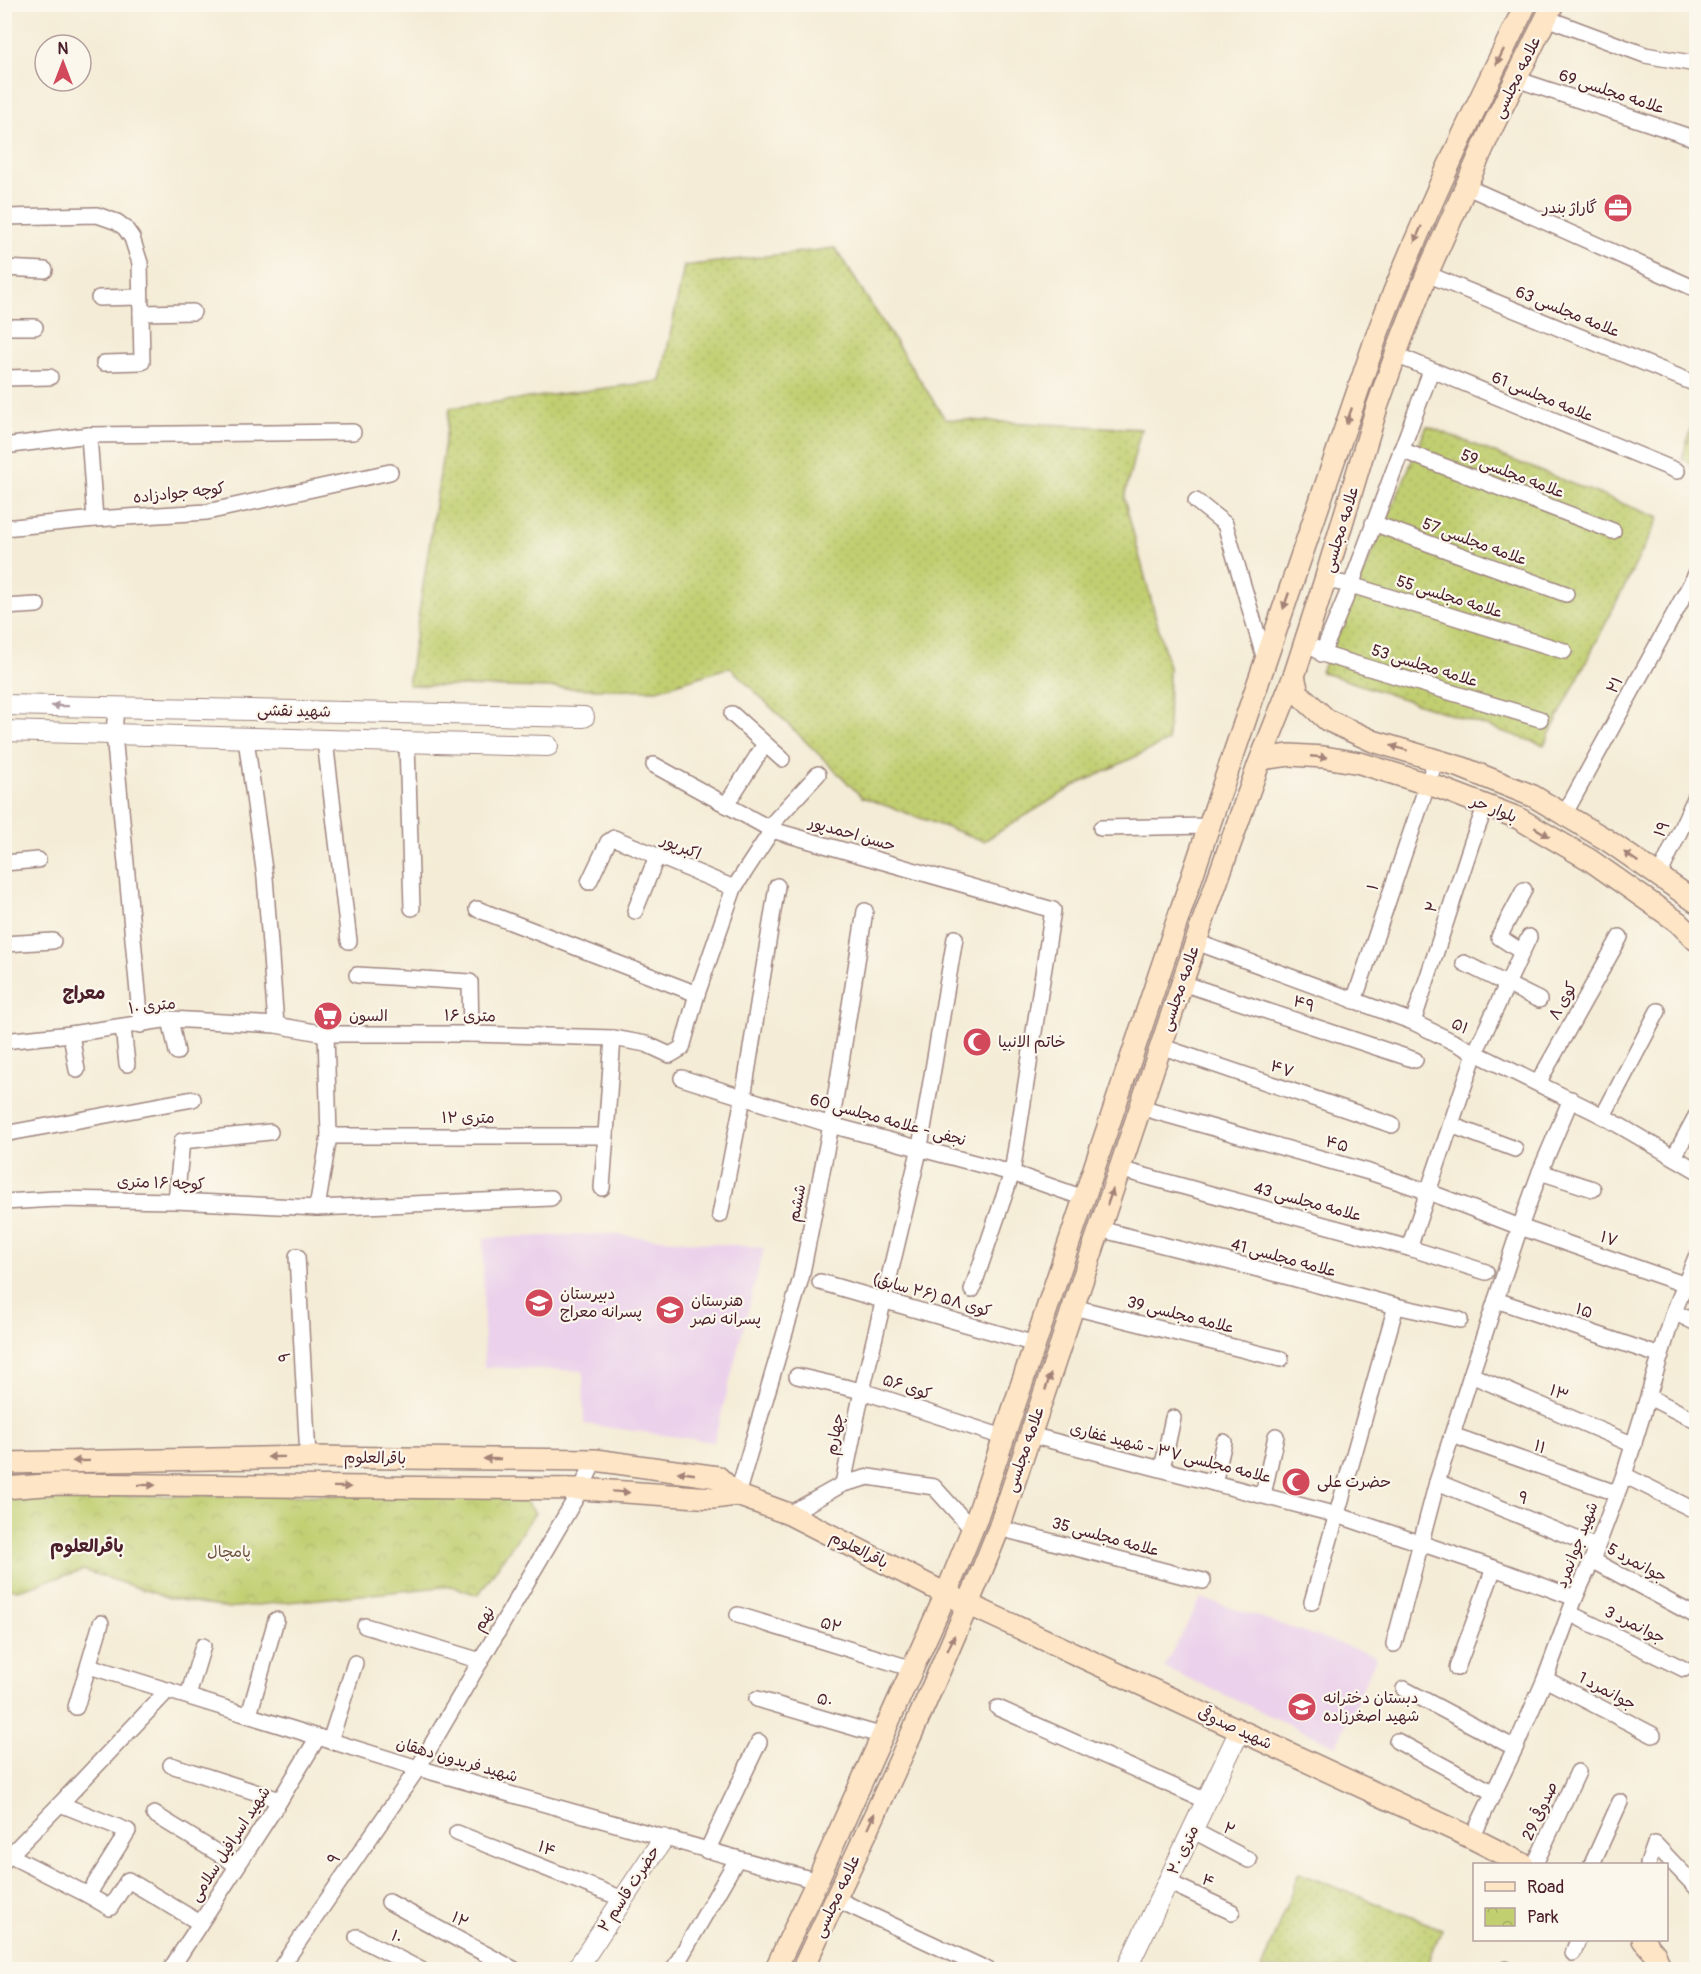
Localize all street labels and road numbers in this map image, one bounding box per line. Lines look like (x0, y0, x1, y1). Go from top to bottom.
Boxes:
street label: علامه مجلسی (1488, 32, 1546, 122)
street label: علامه مجلسی 69 (1556, 65, 1668, 119)
street label: علامه مجلسی 63 (1512, 282, 1624, 342)
street label: علامه مجلسی 61 (1489, 367, 1597, 427)
street label: علامه مجلسی 59 (1458, 445, 1568, 503)
street label: کوچه جوادزاده (132, 478, 226, 508)
street label: علامه مجلسی (1318, 483, 1364, 575)
street label: علامه مجلسی 57 (1420, 514, 1530, 570)
street label: علامه مجلسی 55 (1394, 571, 1506, 623)
street label: علامه مجلسی 53 (1369, 640, 1481, 692)
street label: ۲۱ (1602, 673, 1628, 697)
street label: شهید نقشی (257, 700, 331, 722)
street label: بلوار حر (1466, 790, 1520, 827)
street label: حسن احمدپور (805, 812, 898, 856)
street label: ۱۹ (1650, 818, 1674, 840)
street label: اکبرپور (656, 829, 704, 864)
street label: ۱ (1363, 881, 1383, 893)
street label: ۲ (1421, 899, 1443, 915)
street label: علامه مجلسی (1156, 942, 1204, 1034)
street label: کوی ۸ (1544, 978, 1582, 1024)
street label: ۴۹ (1290, 991, 1318, 1017)
street label: ۱۰ متری (127, 993, 177, 1019)
street label: ۱۶ متری (444, 1006, 496, 1026)
street label: ۵۱ (1448, 1013, 1472, 1039)
street label: ۴۷ (1268, 1056, 1296, 1082)
street label: نجفی - علامه مجلسی 60 (808, 1090, 968, 1150)
street label: ۱۲ متری (441, 1108, 495, 1128)
street label: ۴۵ (1323, 1131, 1351, 1157)
street label: کوچه ۱۶ متری (117, 1171, 205, 1195)
street label: علامه مجلسی 43 (1251, 1178, 1365, 1226)
street label: ششم (784, 1183, 812, 1224)
street label: ۱۷ (1598, 1227, 1620, 1251)
street label: علامه مجلسی 41 (1229, 1234, 1339, 1282)
street label: کوی ۵۸ (۲۶ سابق) (870, 1268, 994, 1322)
street label: علامه مجلسی 39 (1125, 1292, 1237, 1338)
street label: ۱۵ (1573, 1299, 1595, 1323)
street label: ۹ (275, 1351, 295, 1363)
street label: کوی ۵۶ (880, 1370, 934, 1404)
street label: ۱۳ (1546, 1380, 1572, 1406)
street label: علامه مجلسی (1001, 1403, 1049, 1495)
street label: چهارم (821, 1411, 851, 1457)
street label: علامه مجلسی ۳۷ - شهید غفاری (1068, 1418, 1274, 1488)
street label: ۱۱ (1531, 1436, 1549, 1458)
street label: باقرالعلوم (344, 1447, 406, 1471)
street label: ۹ (1515, 1487, 1531, 1509)
street label: شهید جوانمرد (1551, 1499, 1603, 1591)
street label: علامه مجلسی 35 (1050, 1513, 1162, 1561)
street label: باقرالعلوم (826, 1527, 891, 1575)
street label: جوانمرد 5 (1604, 1539, 1670, 1587)
street label: جوانمرد 3 (1601, 1602, 1669, 1648)
street label: نهم (469, 1603, 501, 1636)
street label: ۵۲ (818, 1612, 844, 1638)
street label: جوانمرد 1 (1575, 1667, 1639, 1715)
street label: ۵۰ (814, 1688, 836, 1712)
street label: شهید صدوقی (1195, 1701, 1276, 1754)
street label: شهید فریدون دهقان (394, 1733, 520, 1787)
street label: صدوقی 29 (1517, 1778, 1562, 1843)
street label: شهید اسرافیل سلامی (185, 1782, 275, 1906)
street label: ۲ (1220, 1818, 1238, 1840)
street label: ۲۰ متری (1163, 1822, 1203, 1878)
street label: ۱۴ (535, 1836, 559, 1862)
street label: ۲ حضرت قاسم (594, 1842, 666, 1937)
street label: ۹ (323, 1849, 345, 1869)
street label: علامه مجلسی (809, 1851, 865, 1941)
street label: ۴ (1198, 1869, 1218, 1893)
street label: ۱۲ (448, 1907, 472, 1933)
street label: ۱۰ (388, 1926, 406, 1948)

